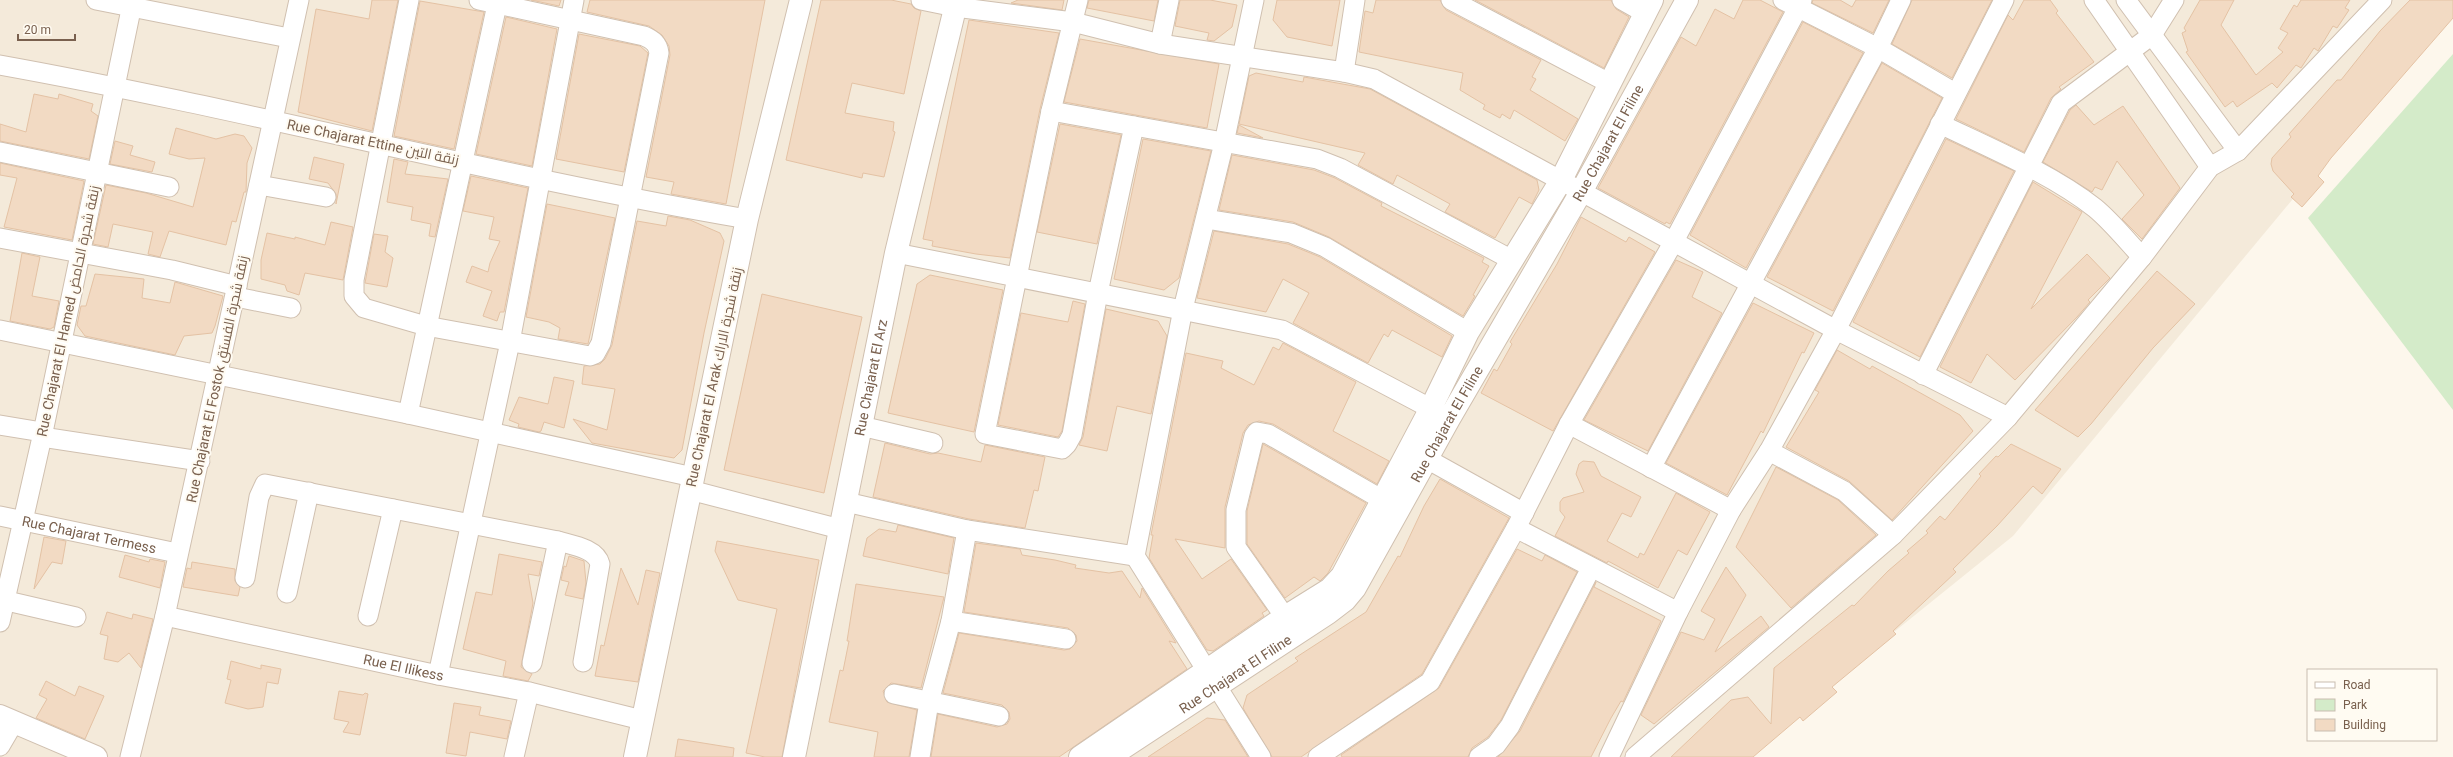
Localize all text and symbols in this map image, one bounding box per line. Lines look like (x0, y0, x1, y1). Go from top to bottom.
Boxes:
scale bar (18, 16, 75, 42)
text: 20 m (24, 23, 51, 37)
street label: Rue Chajarat El Filine (1569, 82, 1647, 204)
street label: Rue Chajarat Ettine زنقة التين (285, 116, 461, 168)
street label: Rue Chajarat El Hamed زنقة شجرة الحامض (34, 184, 102, 438)
street label: Rue Chajarat El Fostok زنقة شجرة الفستق (183, 254, 252, 504)
street label: Rue Chajarat El Arak زنقة شجرة الاراك (683, 266, 745, 488)
street label: Rue Chajarat El Arz (851, 318, 890, 437)
street label: Rue Chajarat El Filine (1408, 363, 1486, 485)
street label: Rue Chajarat Termess (21, 513, 158, 556)
street label: Rue Chajarat El Filine (1176, 631, 1294, 717)
street label: Rue El Ilikess (362, 651, 445, 684)
legend (2307, 669, 2437, 741)
text: Road (2343, 678, 2371, 692)
text: Park (2343, 698, 2368, 712)
text: Building (2343, 718, 2386, 732)

